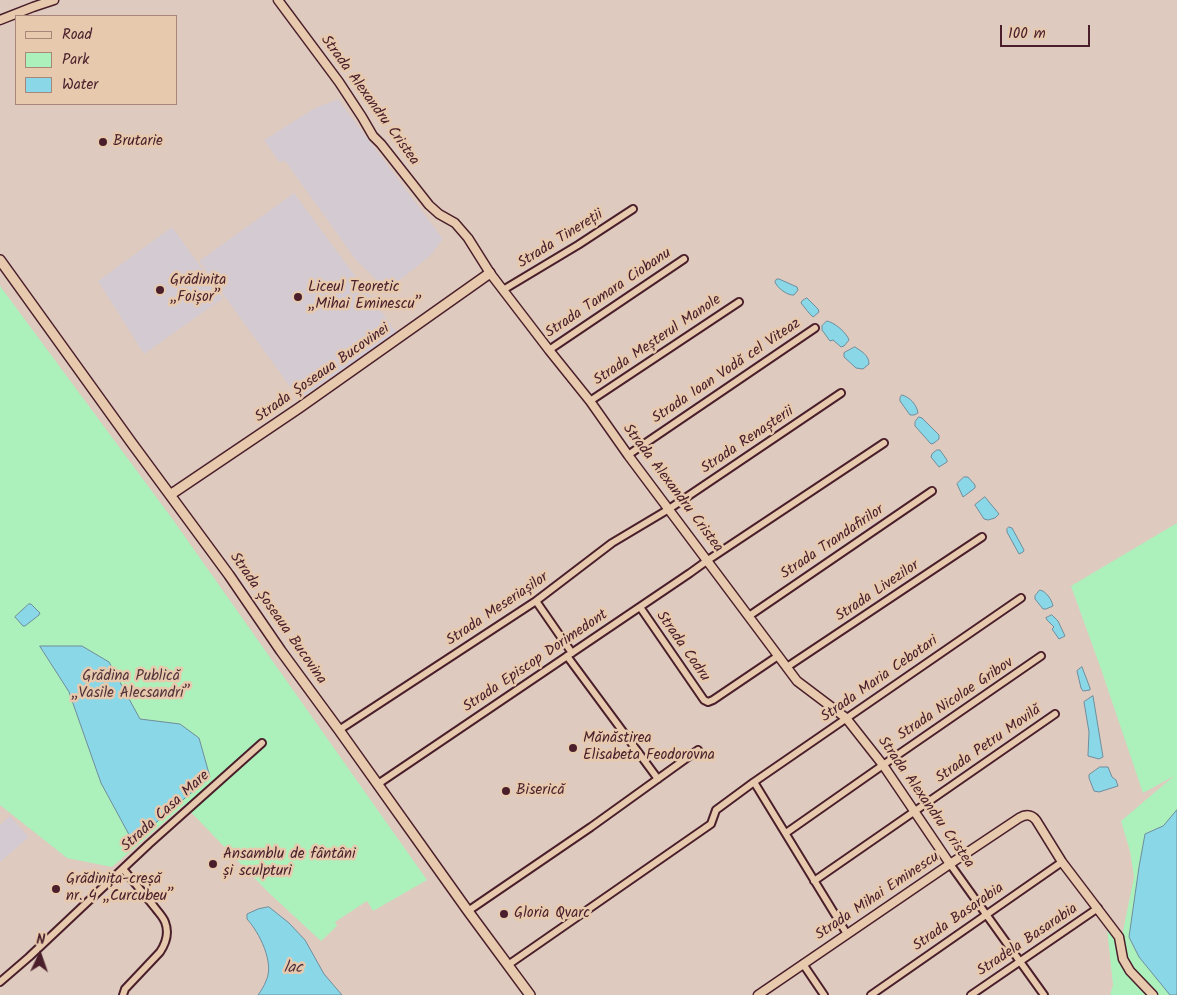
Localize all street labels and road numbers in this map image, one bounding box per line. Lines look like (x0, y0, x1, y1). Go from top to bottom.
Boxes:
street label: Strada Alexandru Cristea (316, 32, 422, 170)
street label: Strada Tinereții (515, 207, 607, 273)
street label: Strada Tamara Ciobanu (543, 245, 675, 343)
street label: Strada Meșterul Manole (591, 292, 725, 390)
street label: Strada Ioan Vodă cel Viteaz (649, 316, 805, 428)
street label: Strada Șoseaua Bucovinei (252, 321, 394, 427)
street label: Strada Renașterii (698, 403, 798, 479)
street label: Strada Alexandru Cristea (618, 421, 726, 557)
street label: Strada Trandafirilor (778, 502, 888, 584)
street label: Strada Șoseaua Bucovina (225, 550, 329, 688)
street label: Strada Livezilor (833, 557, 923, 627)
street label: Strada Meseriașilor (444, 569, 552, 651)
street label: Strada Episcop Dorimedont (460, 607, 612, 717)
street label: Strada Codru (651, 608, 713, 686)
street label: Strada Maria Cebotari (818, 633, 942, 727)
street label: Strada Nicolae Gribov (895, 655, 1017, 745)
street label: Strada Petru Movilă (933, 702, 1045, 788)
street label: Strada Alexandru Cristea (873, 734, 977, 872)
street label: Strada Casa Mare (118, 768, 214, 856)
street label: Strada Mihai Eminescu (813, 849, 943, 945)
street label: Strada Basarabia (910, 880, 1008, 956)
street label: Stradela Basarabia (974, 901, 1082, 981)

